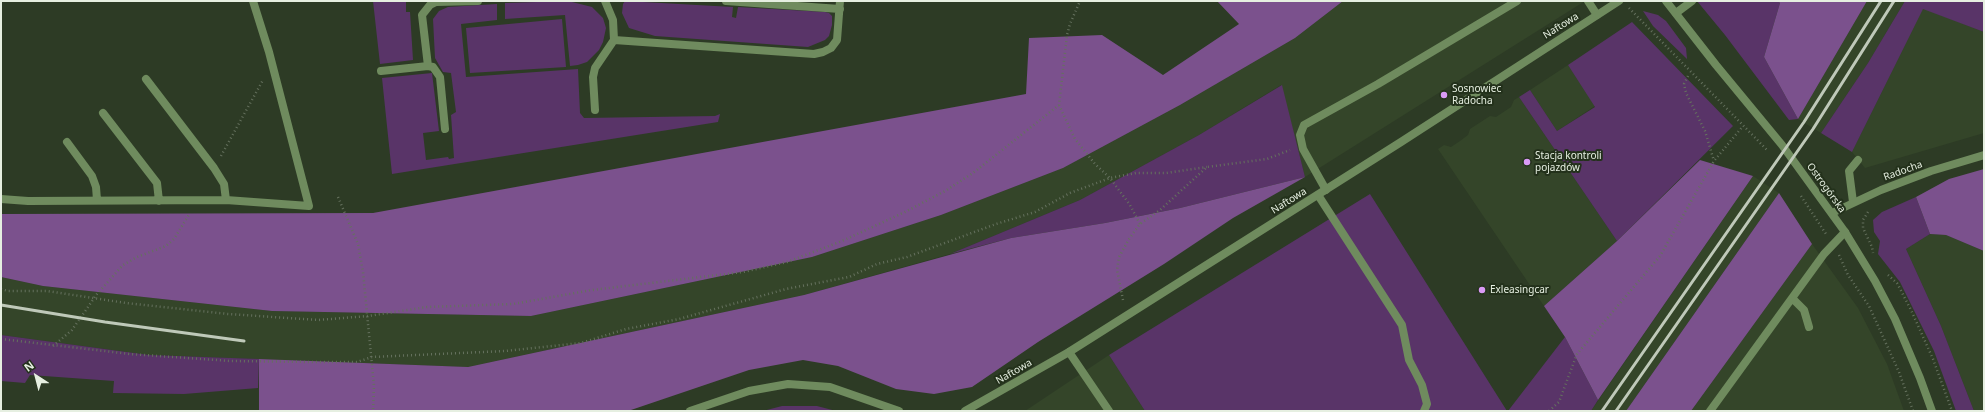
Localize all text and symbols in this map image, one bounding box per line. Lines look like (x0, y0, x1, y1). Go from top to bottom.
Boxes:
street label: Naftowa (1541, 10, 1581, 42)
place label: Sosnowiec Radocha (1452, 83, 1501, 106)
marker: Sosnowiec Radocha (1439, 90, 1449, 100)
place label: Stacja kontroli pojazdów (1535, 150, 1602, 174)
marker: Stacja kontroli pojazdów (1522, 157, 1532, 167)
street label: Radocha (1882, 158, 1924, 184)
street label: Ostrogórska (1804, 161, 1848, 215)
street label: Naftowa (1269, 185, 1309, 217)
place label: Exleasingcar (1490, 284, 1549, 296)
marker: Exleasingcar (1477, 285, 1487, 295)
north arrow (16, 356, 56, 396)
text: N (21, 357, 37, 375)
street label: Naftowa (994, 357, 1034, 387)

